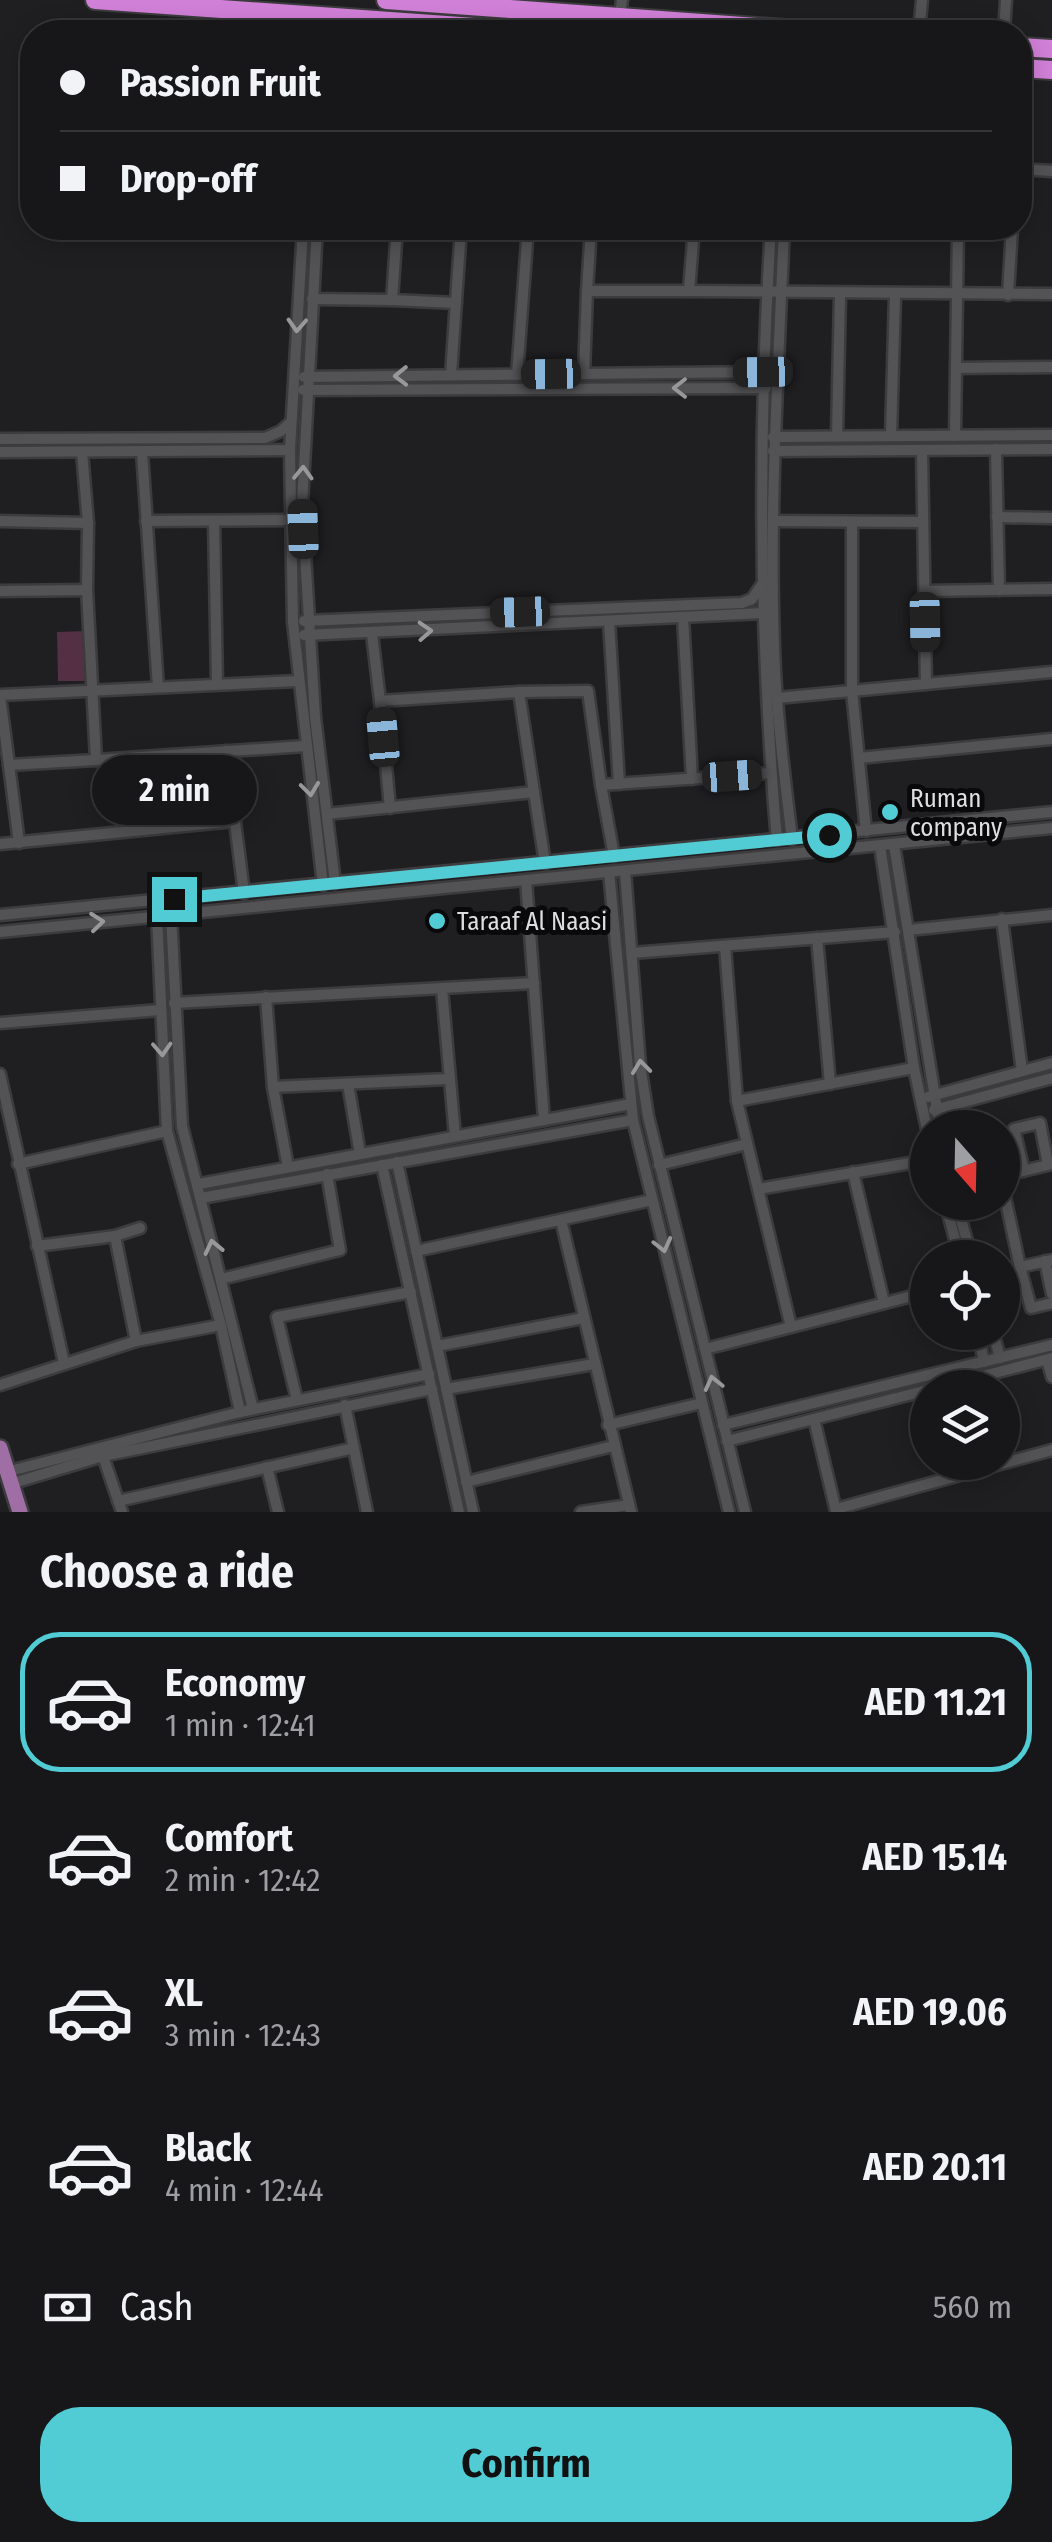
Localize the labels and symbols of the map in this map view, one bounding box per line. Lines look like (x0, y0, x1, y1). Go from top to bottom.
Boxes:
one-way arrow (287, 317, 308, 333)
car (733, 356, 793, 388)
car (521, 358, 581, 390)
one-way arrow (392, 365, 408, 387)
one-way arrow (671, 377, 686, 399)
one-way arrow (292, 464, 313, 480)
car (287, 498, 319, 560)
car (909, 592, 941, 652)
car (489, 596, 551, 628)
one-way arrow (418, 621, 434, 642)
car (365, 706, 401, 768)
callout: 2 min (91, 754, 256, 824)
car (701, 759, 763, 793)
one-way arrow (299, 780, 320, 797)
place label: Ruman company (910, 784, 1002, 843)
marker: Ruman company (879, 801, 901, 823)
route start (807, 813, 852, 858)
route end (152, 877, 197, 922)
place label: Taraaf Al Naasi (457, 907, 607, 937)
marker: Taraaf Al Naasi (426, 910, 448, 932)
one-way arrow (89, 912, 105, 934)
one-way arrow (151, 1041, 172, 1057)
one-way arrow (631, 1058, 652, 1074)
north arrow (910, 1110, 1020, 1220)
one-way arrow (652, 1236, 673, 1253)
one-way arrow (204, 1238, 225, 1255)
one-way arrow (704, 1375, 725, 1392)

